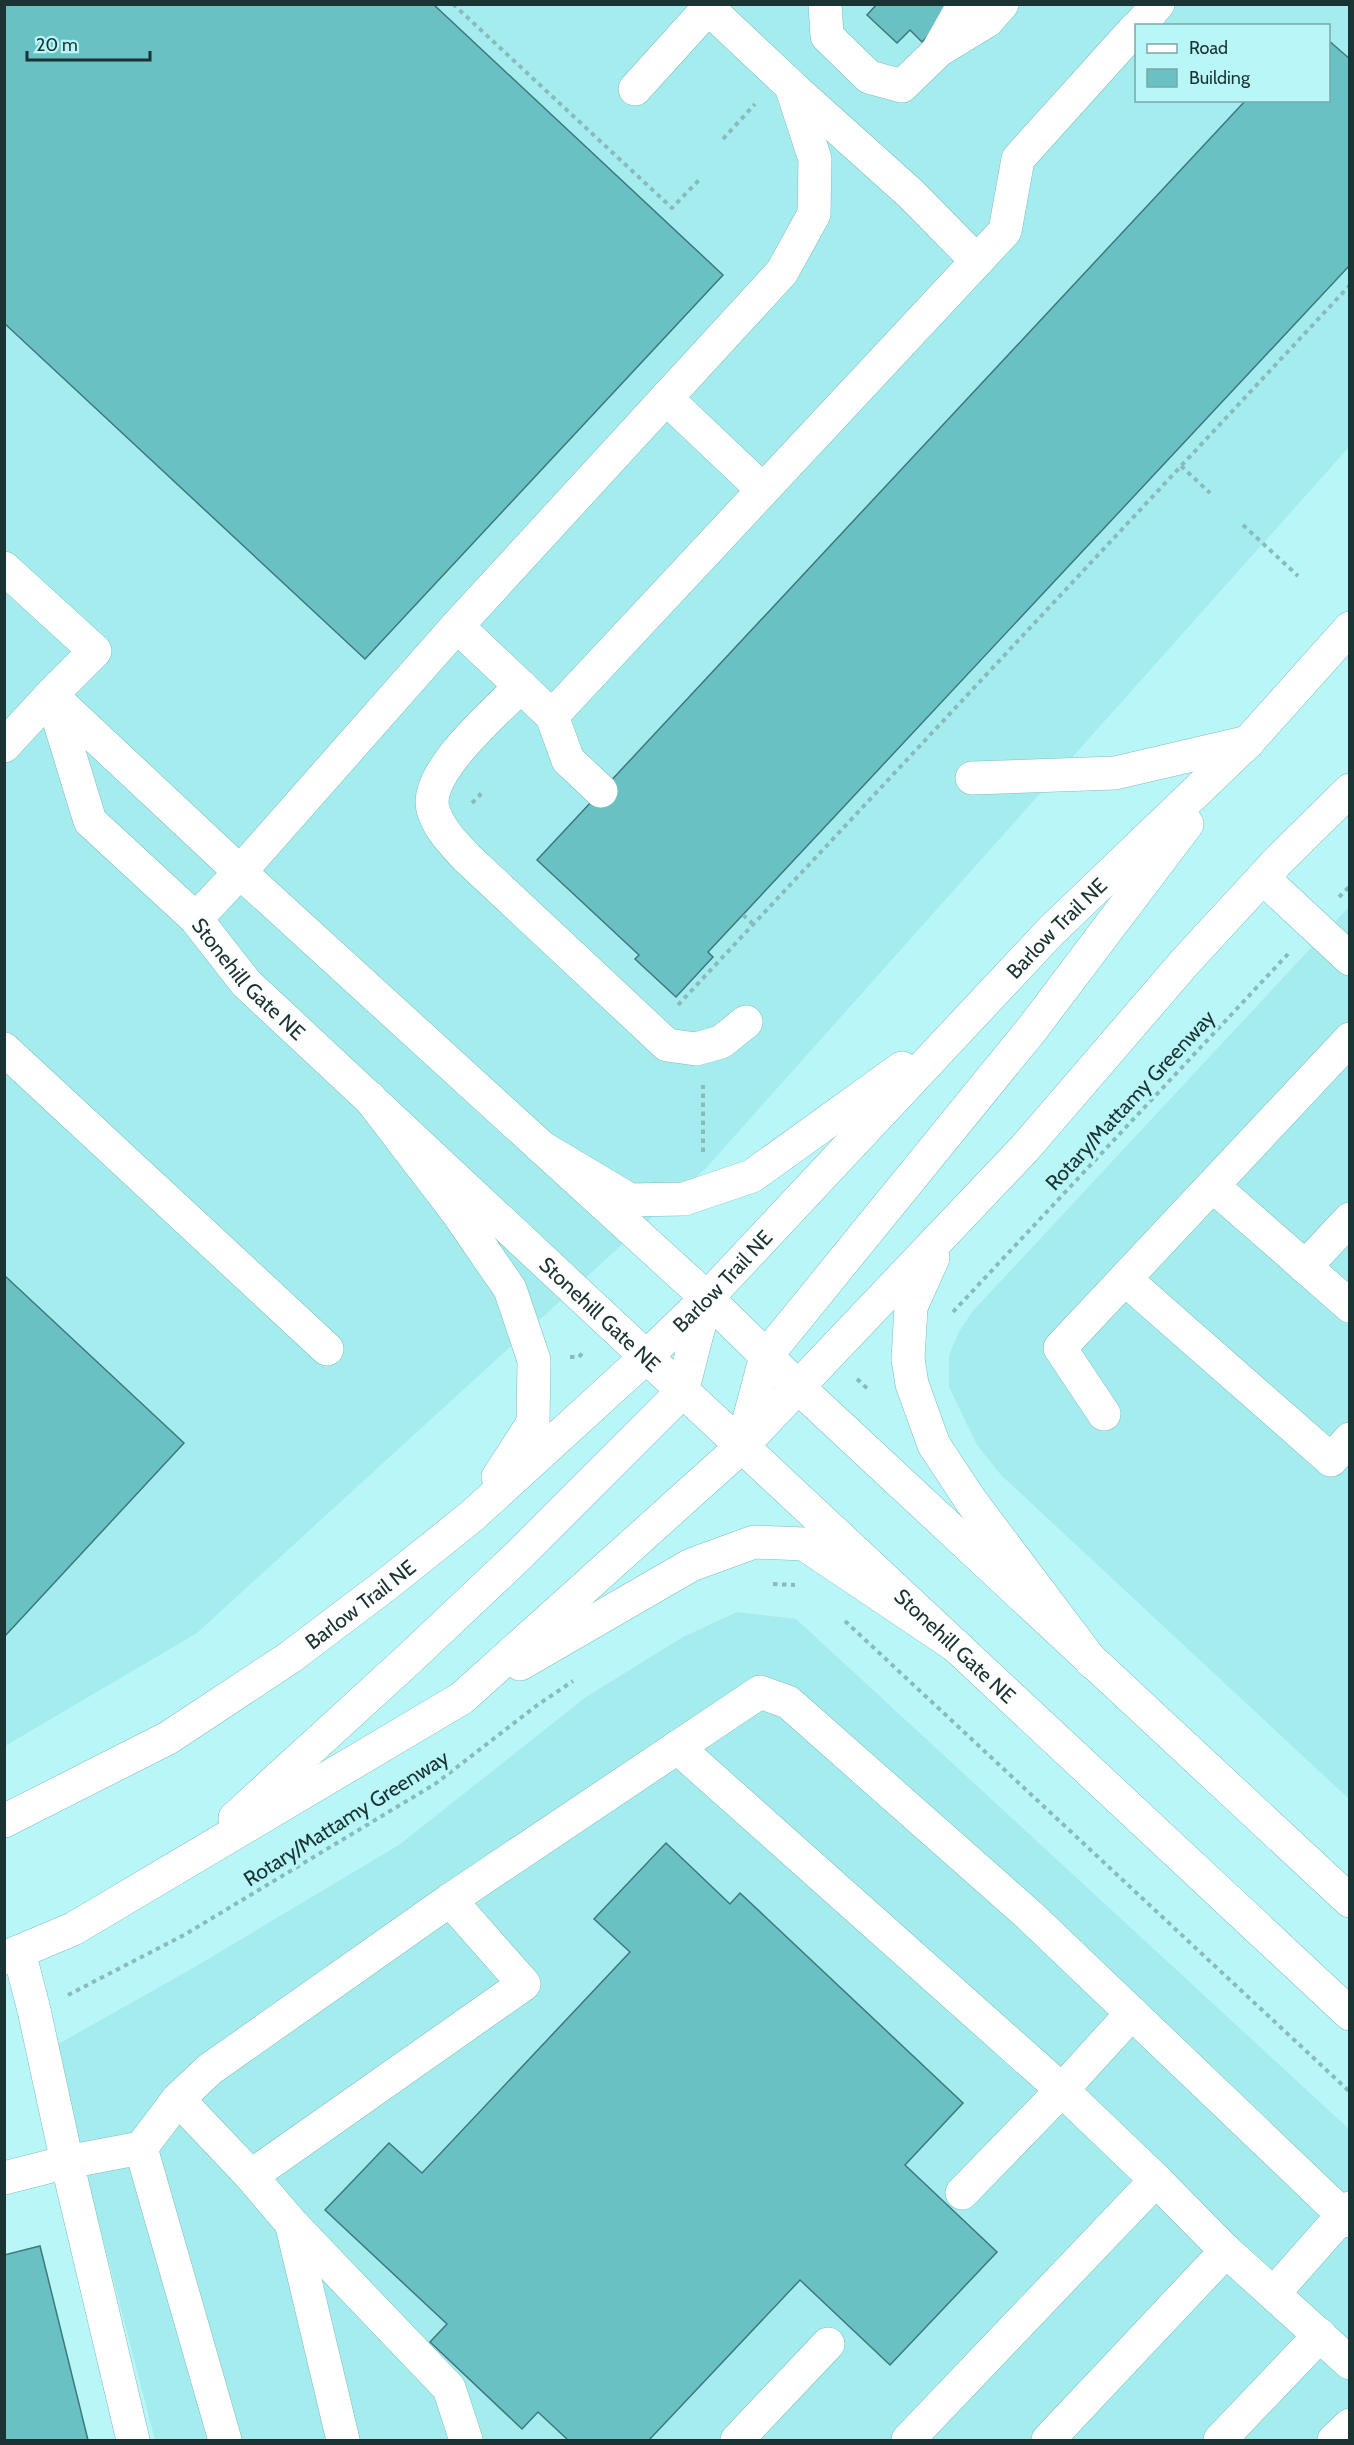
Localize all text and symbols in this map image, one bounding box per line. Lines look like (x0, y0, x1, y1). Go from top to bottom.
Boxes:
scale bar (27, 24, 150, 62)
legend (1135, 24, 1330, 102)
text: 20 m (36, 34, 78, 56)
text: Road (1189, 37, 1228, 59)
text: Building (1189, 67, 1251, 89)
street label: Barlow Trail NE (1001, 872, 1112, 983)
street label: Stonehill Gate NE (187, 913, 311, 1045)
street label: Rotary/Mattamy Greenway (1040, 1005, 1220, 1195)
street label: Barlow Trail NE (667, 1225, 777, 1337)
street label: Stonehill Gate NE (535, 1251, 666, 1376)
street label: Barlow Trail NE (300, 1554, 420, 1654)
street label: Stonehill Gate NE (890, 1583, 1021, 1708)
street label: Rotary/Mattamy Greenway (239, 1744, 453, 1891)

